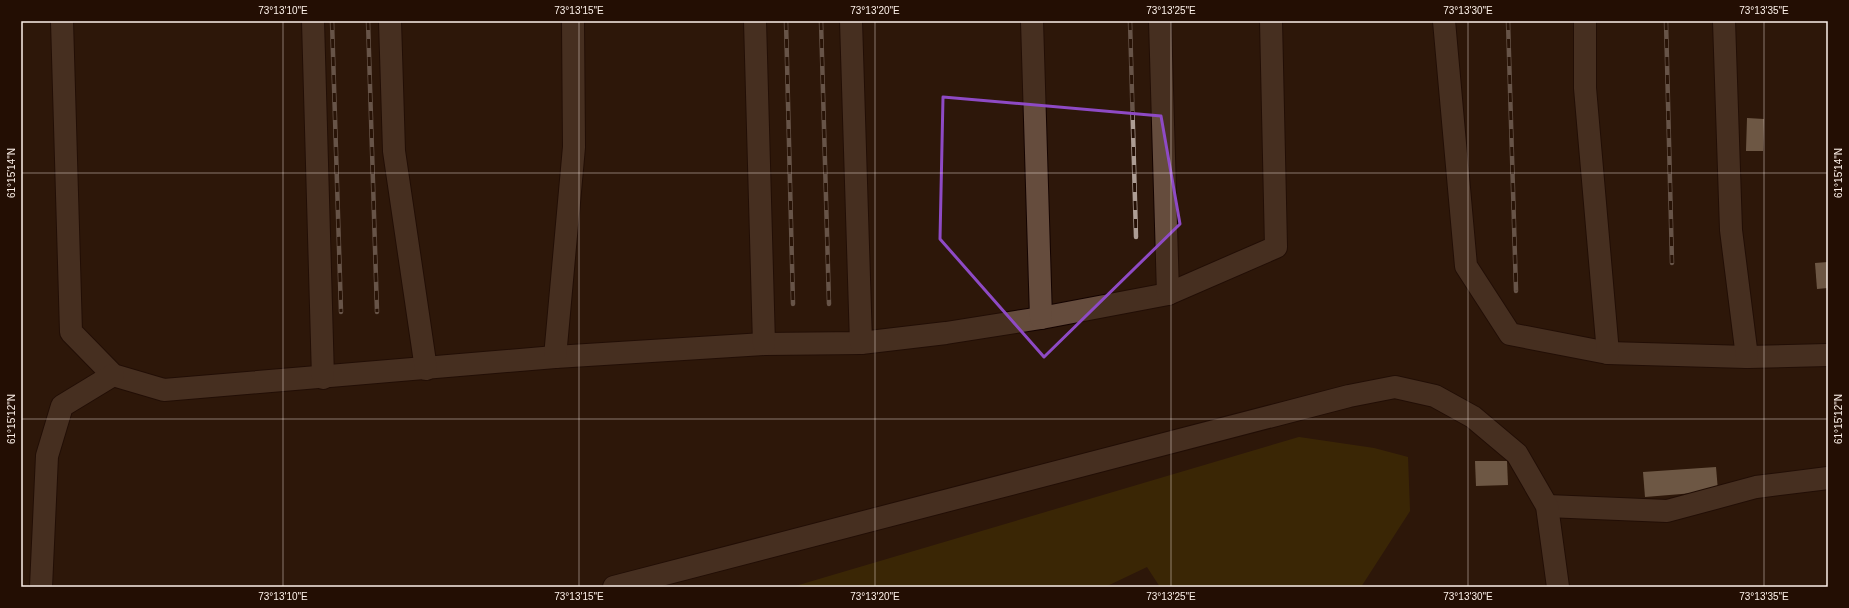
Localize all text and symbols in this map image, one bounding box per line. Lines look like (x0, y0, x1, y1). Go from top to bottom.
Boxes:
text: 73°13'10"E (258, 5, 308, 16)
text: 73°13'15"E (554, 5, 604, 16)
text: 73°13'20"E (850, 5, 900, 16)
text: 73°13'25"E (1146, 5, 1196, 16)
text: 73°13'30"E (1443, 5, 1493, 16)
text: 73°13'35"E (1739, 5, 1789, 16)
text: 61°15'14"N (6, 148, 17, 198)
text: 61°15'14"N (1833, 148, 1844, 198)
text: 61°15'12"N (6, 394, 17, 444)
text: 61°15'12"N (1833, 394, 1844, 444)
text: 73°13'10"E (258, 591, 308, 602)
text: 73°13'15"E (554, 591, 604, 602)
text: 73°13'20"E (850, 591, 900, 602)
text: 73°13'25"E (1146, 591, 1196, 602)
text: 73°13'30"E (1443, 591, 1493, 602)
text: 73°13'35"E (1739, 591, 1789, 602)

